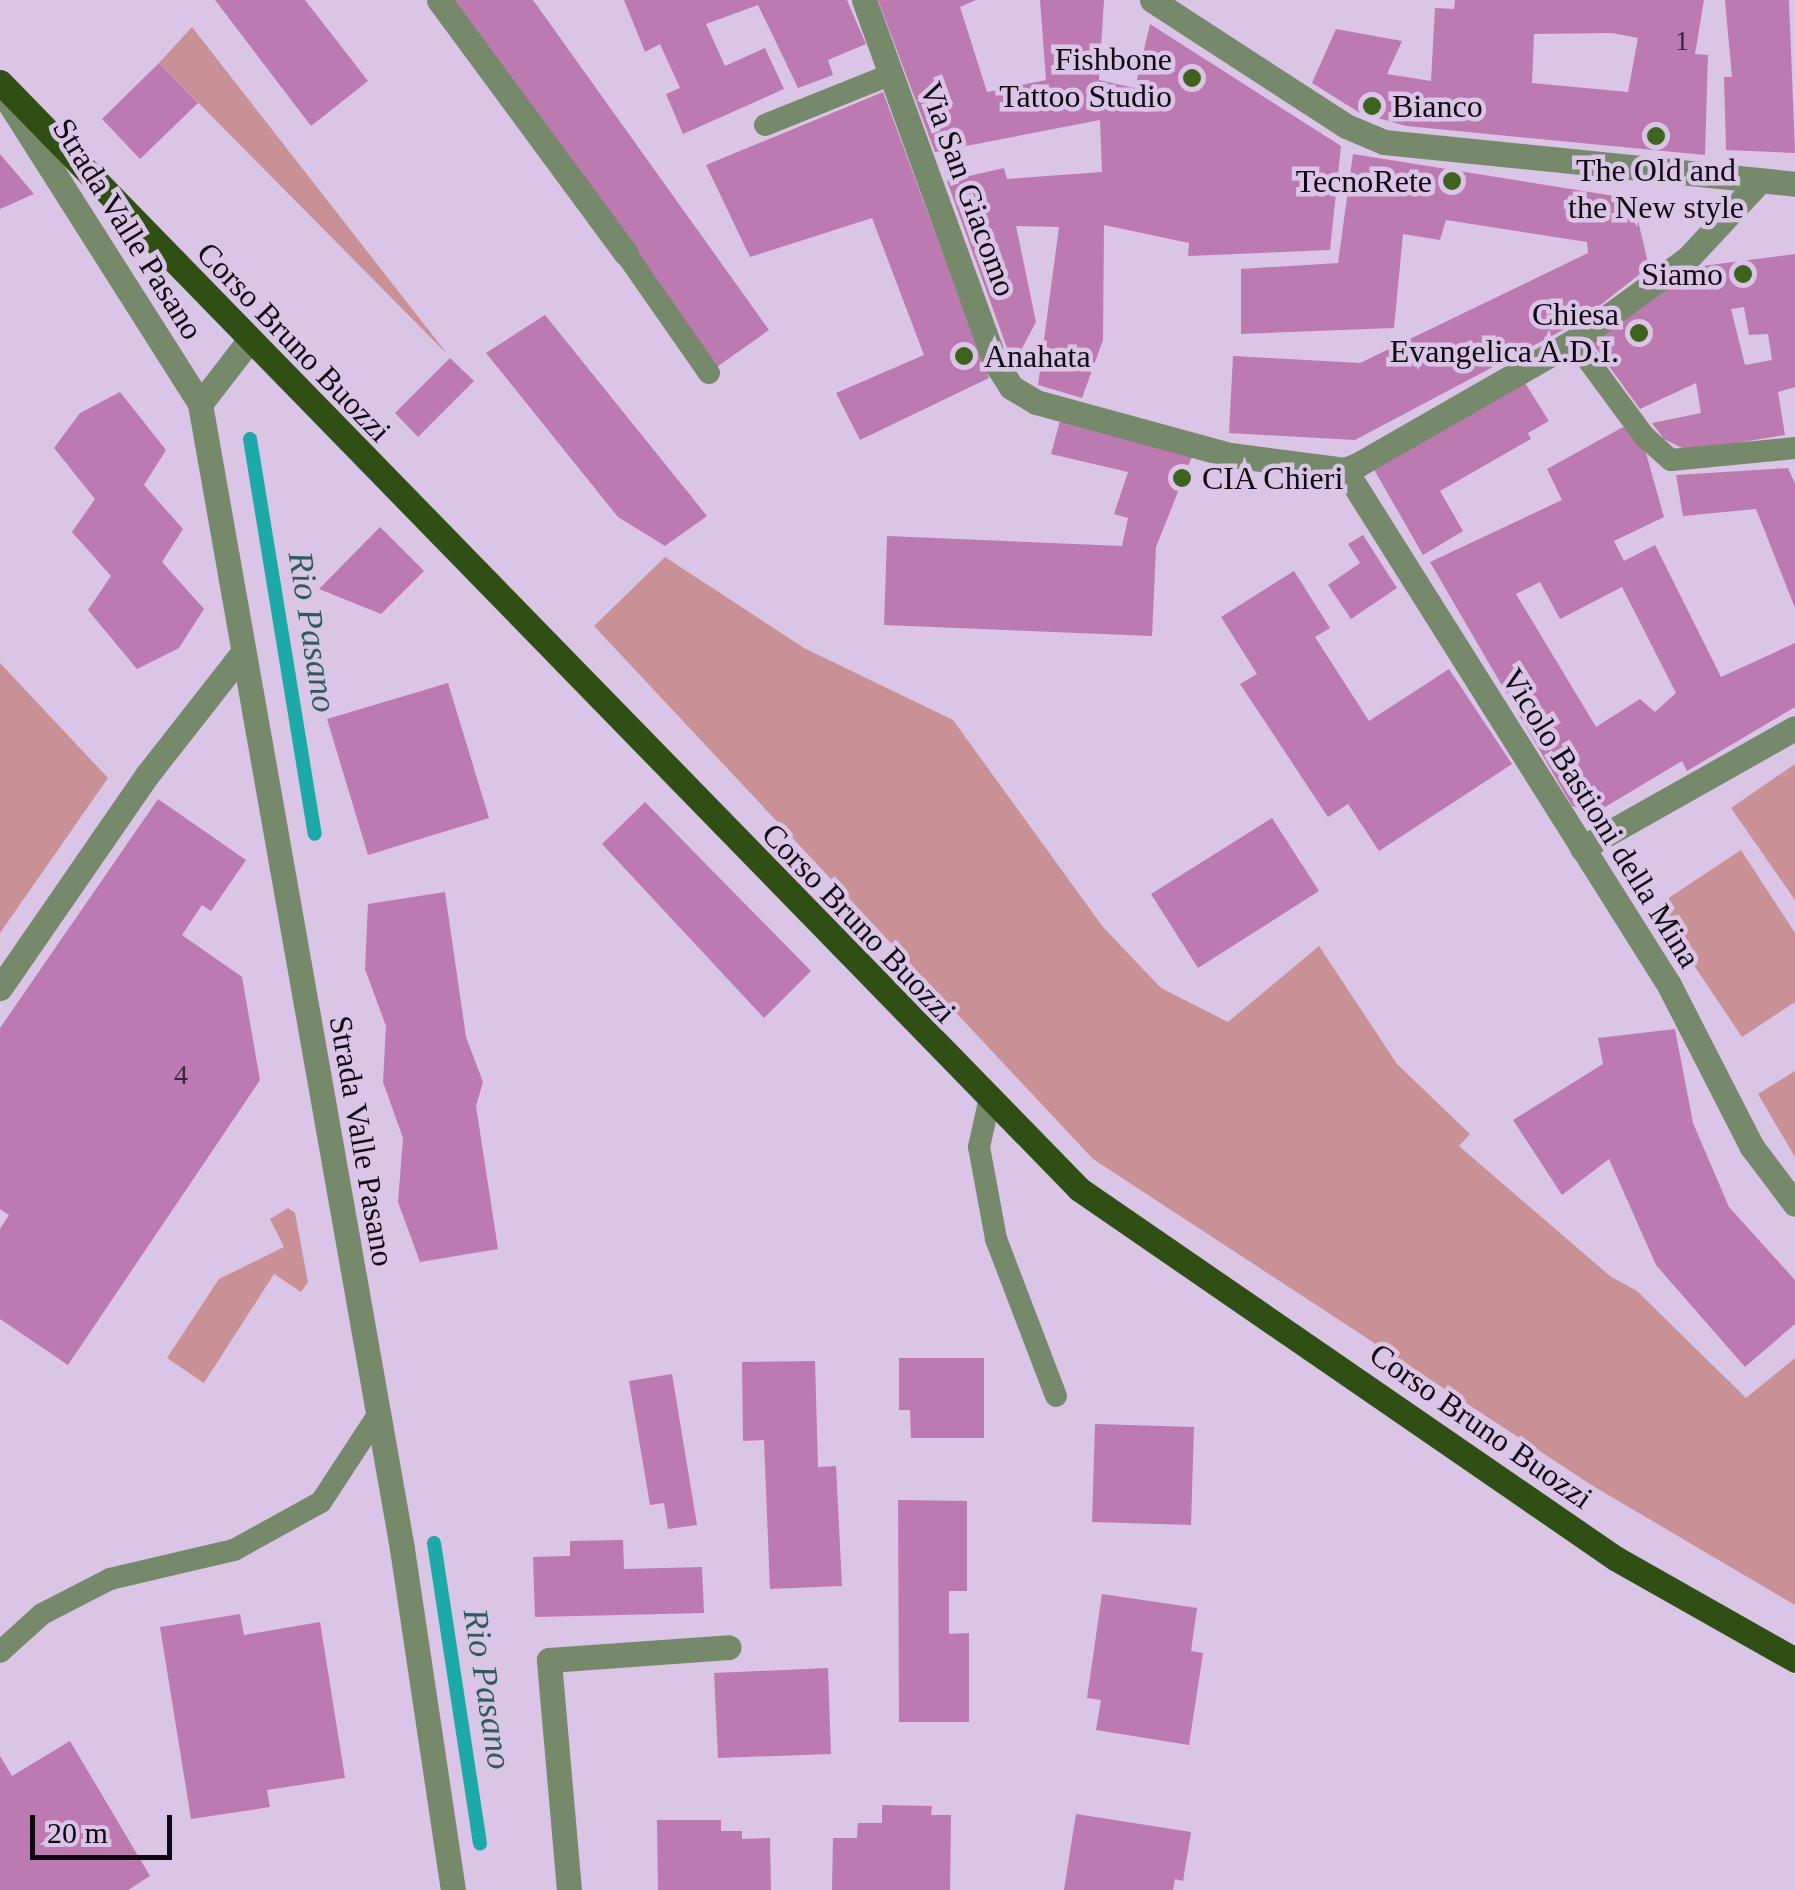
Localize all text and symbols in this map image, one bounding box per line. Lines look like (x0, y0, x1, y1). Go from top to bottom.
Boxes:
house number: 1 (1675, 24, 1689, 58)
place label: Fishbone Tattoo Studio (999, 41, 1172, 116)
marker: Fishbone Tattoo Studio (1181, 67, 1203, 89)
street label: Via San Giacomo (911, 76, 1025, 302)
place label: Bianco (1392, 87, 1483, 125)
marker: Bianco (1361, 95, 1383, 117)
street label: Strada Valle Pasano (44, 111, 212, 347)
marker: The Old and the New style (1645, 125, 1667, 147)
place label: The Old and the New style (1568, 152, 1744, 227)
place label: TecnoRete (1296, 162, 1432, 200)
marker: TecnoRete (1441, 170, 1463, 192)
street label: Corso Bruno Buozzi (189, 234, 399, 450)
place label: Siamo (1641, 255, 1723, 293)
marker: Siamo (1732, 263, 1754, 285)
place label: Chiesa Evangelica A.D.I. (1388, 296, 1619, 371)
marker: Chiesa Evangelica A.D.I. (1628, 322, 1650, 344)
place label: Anahata (984, 337, 1091, 375)
marker: Anahata (953, 345, 975, 367)
place label: CIA Chieri (1202, 459, 1345, 497)
marker: CIA Chieri (1171, 467, 1193, 489)
water label: Rio Pasano (279, 549, 345, 715)
street label: Vicolo Bastioni della Mina (1493, 661, 1709, 975)
street label: Corso Bruno Buozzi (754, 815, 964, 1031)
street label: Strada Valle Pasano (321, 1013, 403, 1269)
house number: 4 (174, 1058, 188, 1092)
street label: Corso Bruno Buozzi (1362, 1335, 1600, 1517)
water label: Rio Pasano (454, 1606, 520, 1772)
scale bar (35, 1795, 178, 1857)
text: 20 m (47, 1816, 108, 1849)

